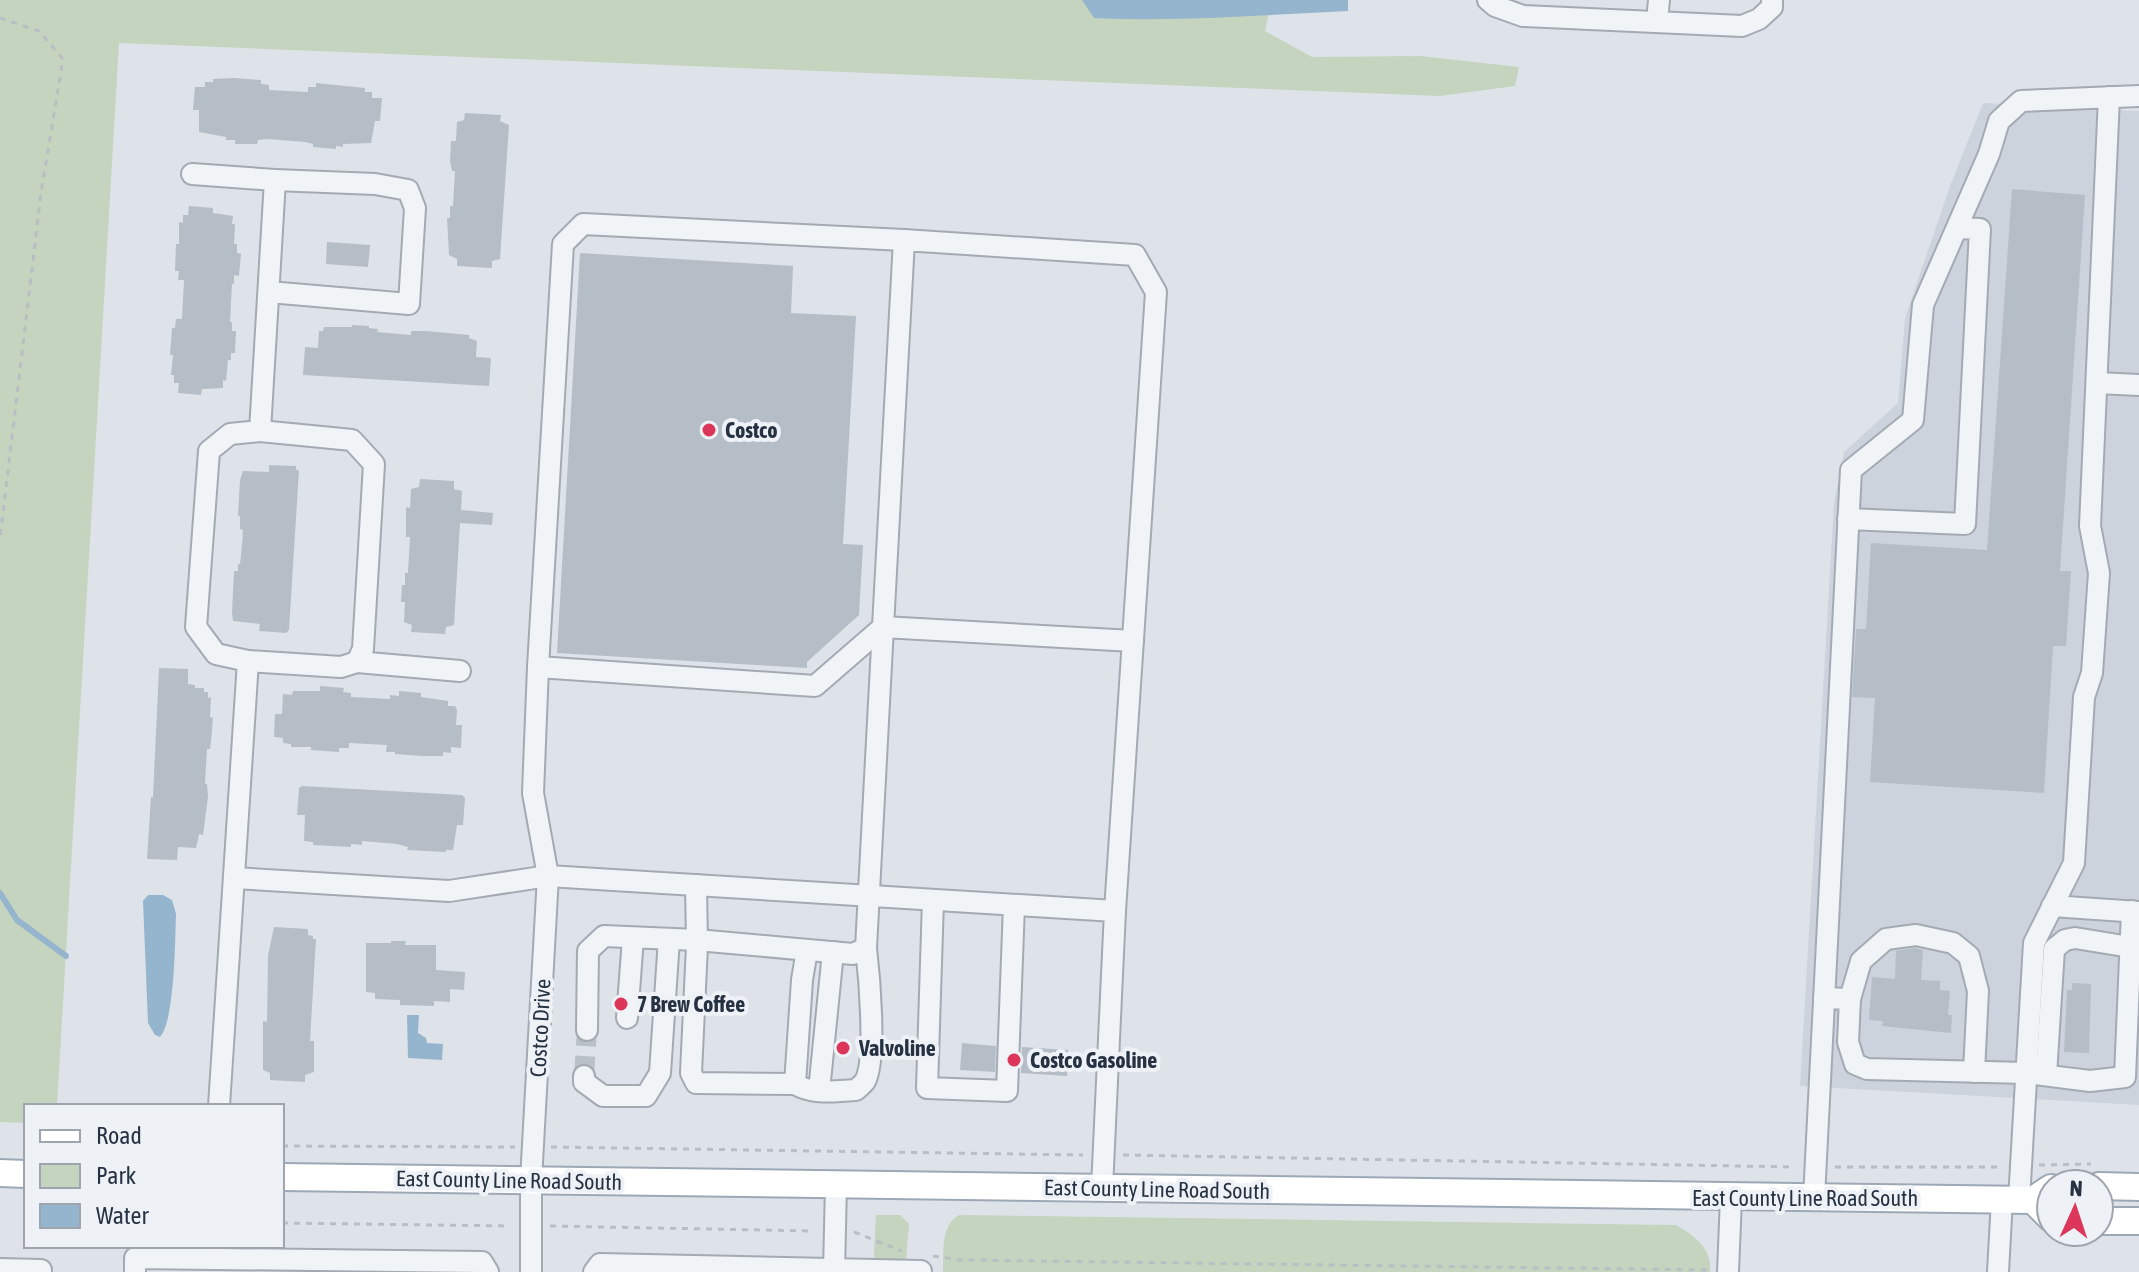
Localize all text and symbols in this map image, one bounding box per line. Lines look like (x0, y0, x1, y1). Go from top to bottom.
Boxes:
place label: Costco (725, 417, 778, 443)
marker: Costco (700, 421, 718, 439)
street label: Costco Drive (524, 978, 556, 1078)
place label: 7 Brew Coffee (637, 991, 745, 1017)
marker: 7 Brew Coffee (612, 995, 630, 1013)
place label: Valvoline (858, 1035, 936, 1061)
marker: Valvoline (834, 1039, 852, 1057)
place label: Costco Gasoline (1030, 1047, 1157, 1073)
marker: Costco Gasoline (1005, 1051, 1023, 1069)
legend (24, 1104, 284, 1248)
text: Road (96, 1122, 142, 1149)
text: Park (96, 1162, 137, 1189)
street label: East County Line Road South (396, 1165, 622, 1195)
north arrow (2035, 1168, 2115, 1248)
street label: East County Line Road South (1044, 1174, 1270, 1204)
text: N (2069, 1175, 2083, 1201)
street label: East County Line Road South (1692, 1185, 1918, 1211)
text: Water (96, 1202, 149, 1229)

